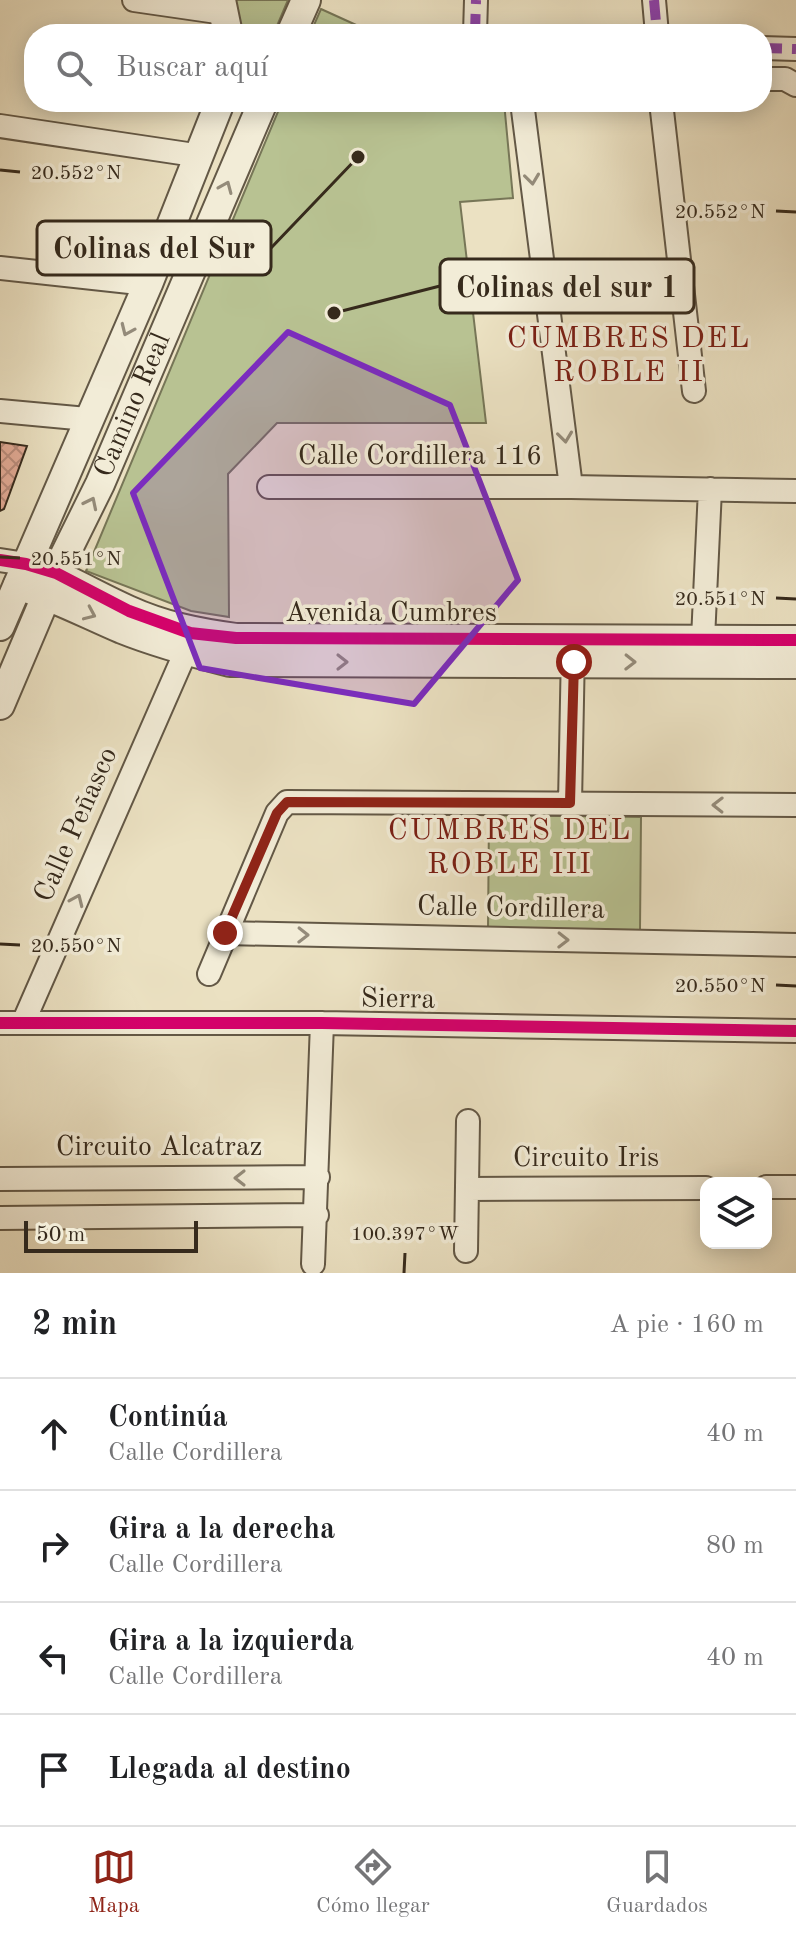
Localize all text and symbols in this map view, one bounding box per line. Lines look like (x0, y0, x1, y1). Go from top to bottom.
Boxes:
search box (24, 24, 772, 112)
icon: search (52, 46, 96, 90)
text: Buscar aquí (116, 53, 268, 83)
text: 20.552°N (31, 164, 121, 184)
one-way arrow (523, 173, 540, 186)
one-way arrow (217, 181, 233, 195)
text: 20.552°N (675, 203, 765, 223)
callout: Colinas del Sur (37, 221, 271, 275)
text: Colinas del Sur (53, 235, 255, 265)
callout: Colinas del sur 1 (440, 259, 694, 313)
text: Colinas del sur 1 (456, 274, 678, 304)
one-way arrow (121, 322, 137, 336)
district label: CUMBRES DEL ROBLE II (507, 324, 751, 388)
street label: Camino Real (90, 329, 177, 482)
one-way arrow (556, 430, 573, 444)
street label: Calle Cordillera 116 (298, 443, 542, 471)
one-way arrow (81, 496, 96, 511)
text: 20.551°N (31, 550, 121, 570)
text: 20.551°N (675, 590, 765, 610)
street label: Avenida Cumbres (285, 600, 497, 628)
one-way arrow (82, 604, 96, 620)
route start (556, 644, 592, 680)
one-way arrow (336, 653, 349, 671)
one-way arrow (624, 653, 637, 671)
street label: Calle Peñasco (30, 743, 124, 907)
one-way arrow (711, 796, 724, 814)
district label: CUMBRES DEL ROBLE III (388, 816, 632, 880)
street label: Calle Cordillera (417, 893, 605, 925)
one-way arrow (67, 894, 83, 908)
route end (207, 915, 243, 951)
one-way arrow (297, 926, 310, 944)
one-way arrow (557, 931, 570, 949)
text: 20.550°N (31, 937, 121, 957)
text: 20.550°N (675, 977, 765, 997)
street label: Sierra (360, 985, 436, 1015)
street label: Circuito Alcatraz (56, 1134, 262, 1162)
street label: Circuito Iris (513, 1145, 659, 1173)
one-way arrow (233, 1169, 246, 1187)
map controls (700, 1177, 772, 1249)
button: layers (700, 1177, 772, 1249)
scale bar (24, 1217, 198, 1253)
text: 50 m (36, 1224, 85, 1246)
text: 100.397°W (351, 1225, 459, 1245)
text: 2 min (32, 1308, 117, 1342)
text: A pie · 160 m (609, 1312, 764, 1338)
text: Continúa (108, 1403, 228, 1433)
icon: ahead (32, 1412, 76, 1456)
text: 40 m (706, 1421, 764, 1447)
text: Calle Cordillera (108, 1440, 283, 1466)
text: Gira a la derecha (108, 1515, 335, 1545)
icon: right (32, 1524, 76, 1568)
text: 80 m (706, 1533, 764, 1559)
text: Calle Cordillera (108, 1552, 283, 1578)
text: Gira a la izquierda (108, 1627, 354, 1657)
icon: left (32, 1636, 76, 1680)
text: 40 m (706, 1645, 764, 1671)
text: Calle Cordillera (108, 1664, 283, 1690)
icon: arrive (32, 1748, 76, 1792)
text: Llegada al destino (108, 1755, 351, 1785)
tab: Mapa (88, 1845, 140, 1920)
tab: Cómo llegar (316, 1845, 430, 1920)
tab: Guardados (606, 1845, 708, 1920)

